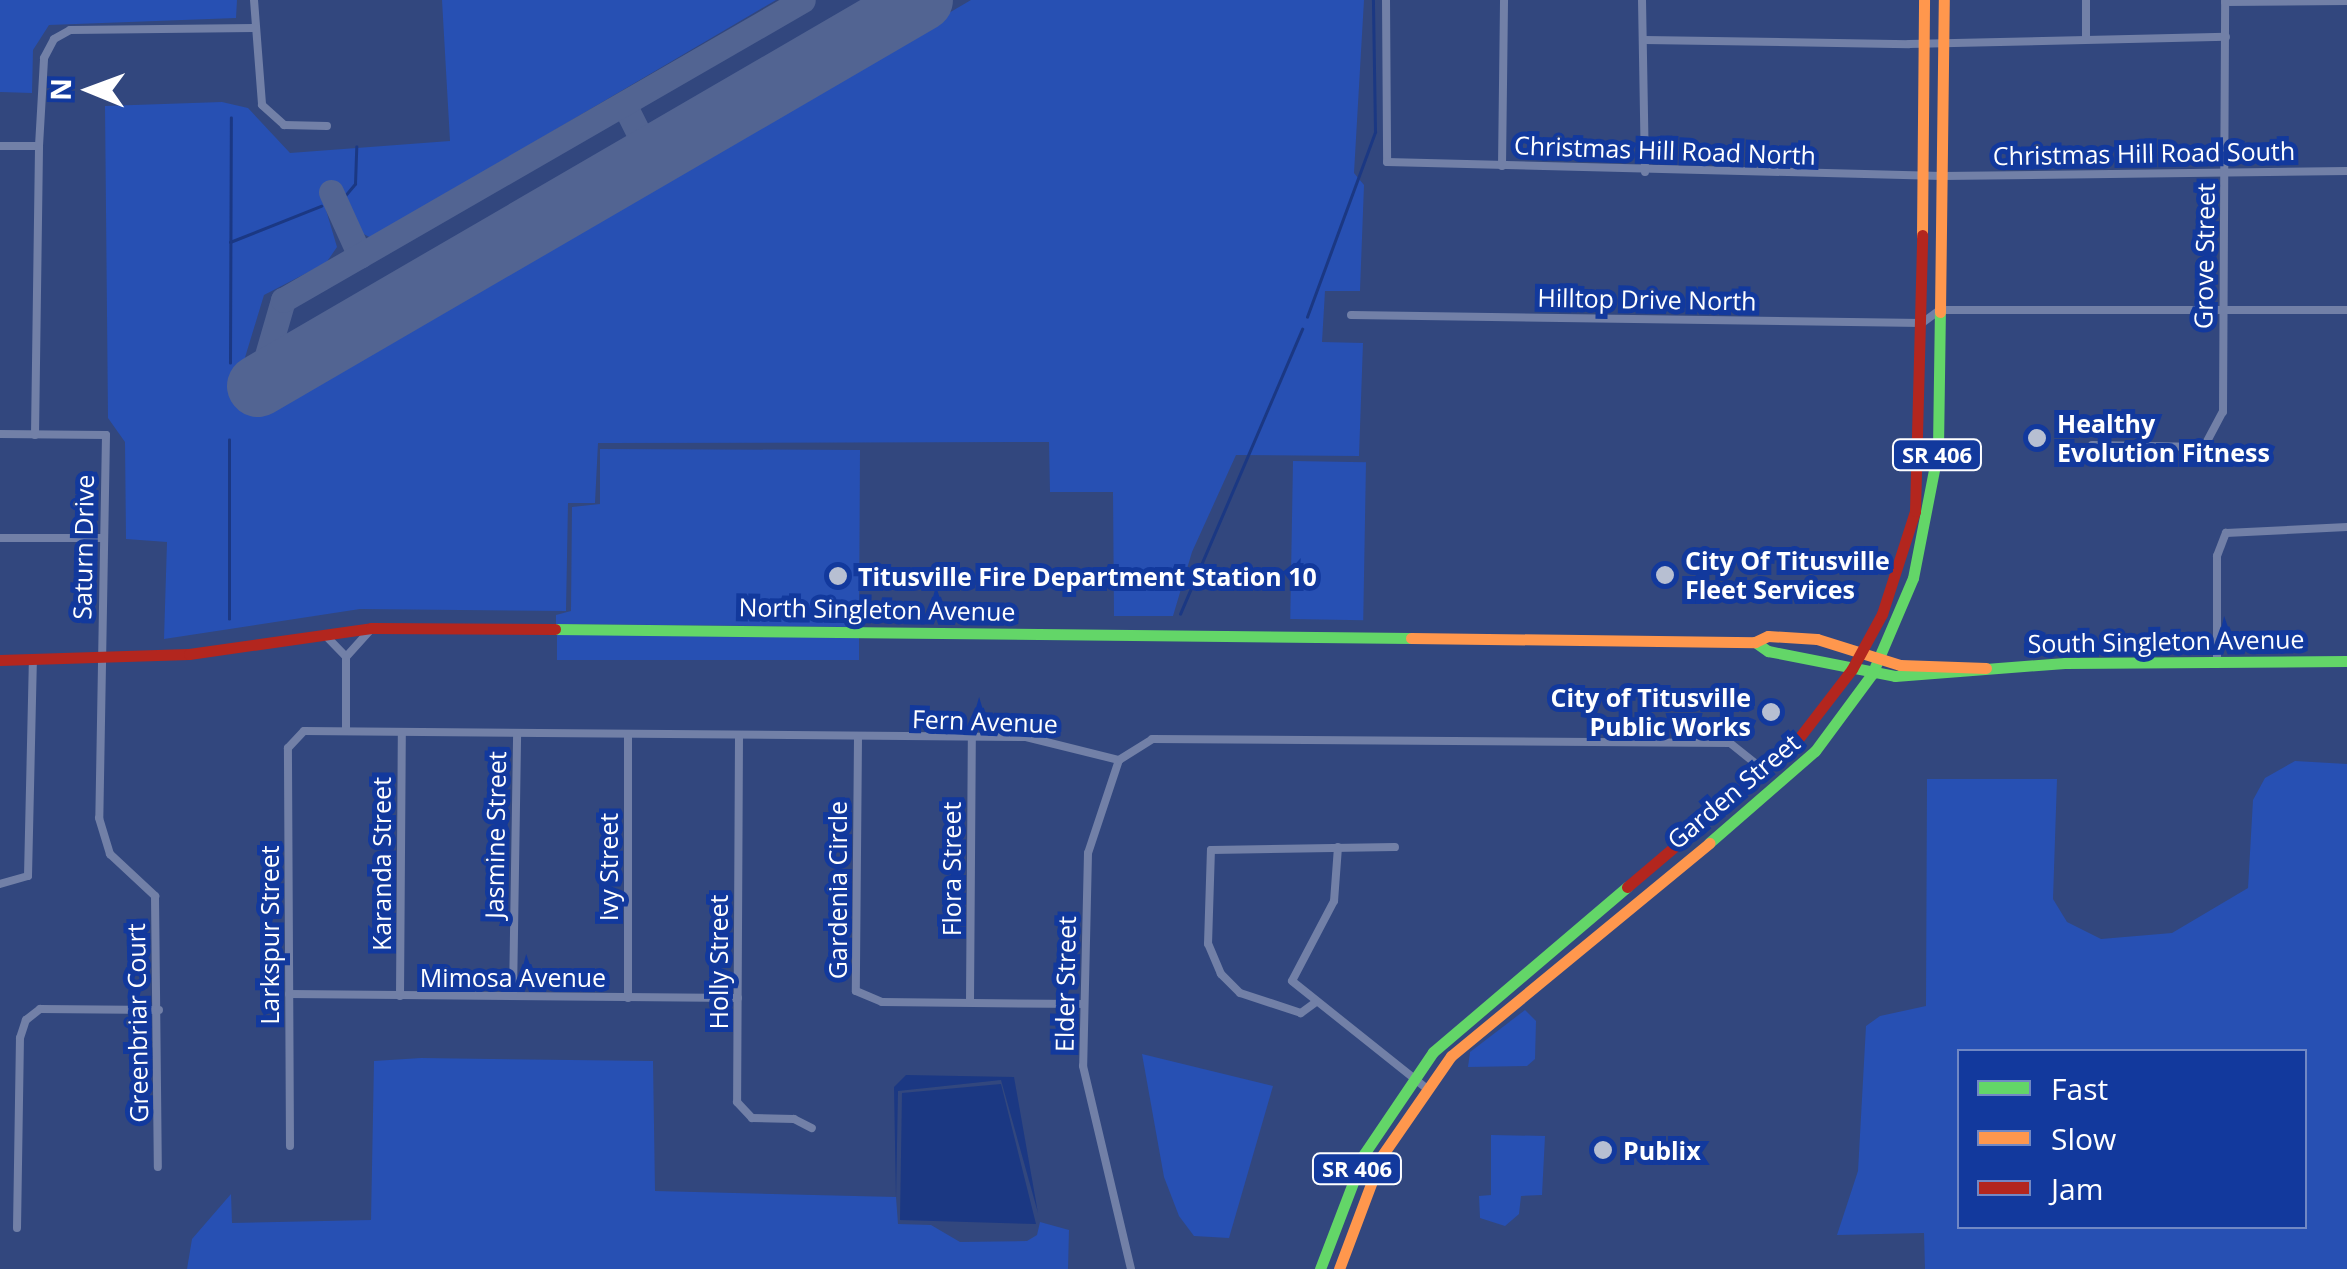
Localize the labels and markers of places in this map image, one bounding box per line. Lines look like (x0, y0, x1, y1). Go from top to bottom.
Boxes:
place label: Healthy Evolution Fitness (2057, 409, 2270, 468)
marker: Healthy Evolution Fitness (2026, 427, 2048, 449)
place label: City Of Titusville Fleet Services (1685, 546, 1890, 605)
place label: Titusville Fire Department Station 10 (858, 561, 1317, 591)
marker: City Of Titusville Fleet Services (1654, 564, 1676, 586)
marker: Titusville Fire Department Station 10 (827, 565, 849, 587)
place label: City of Titusville Public Works (1551, 683, 1751, 742)
marker: City of Titusville Public Works (1760, 701, 1782, 723)
place label: Publix (1623, 1135, 1701, 1165)
marker: Publix (1592, 1139, 1614, 1161)

